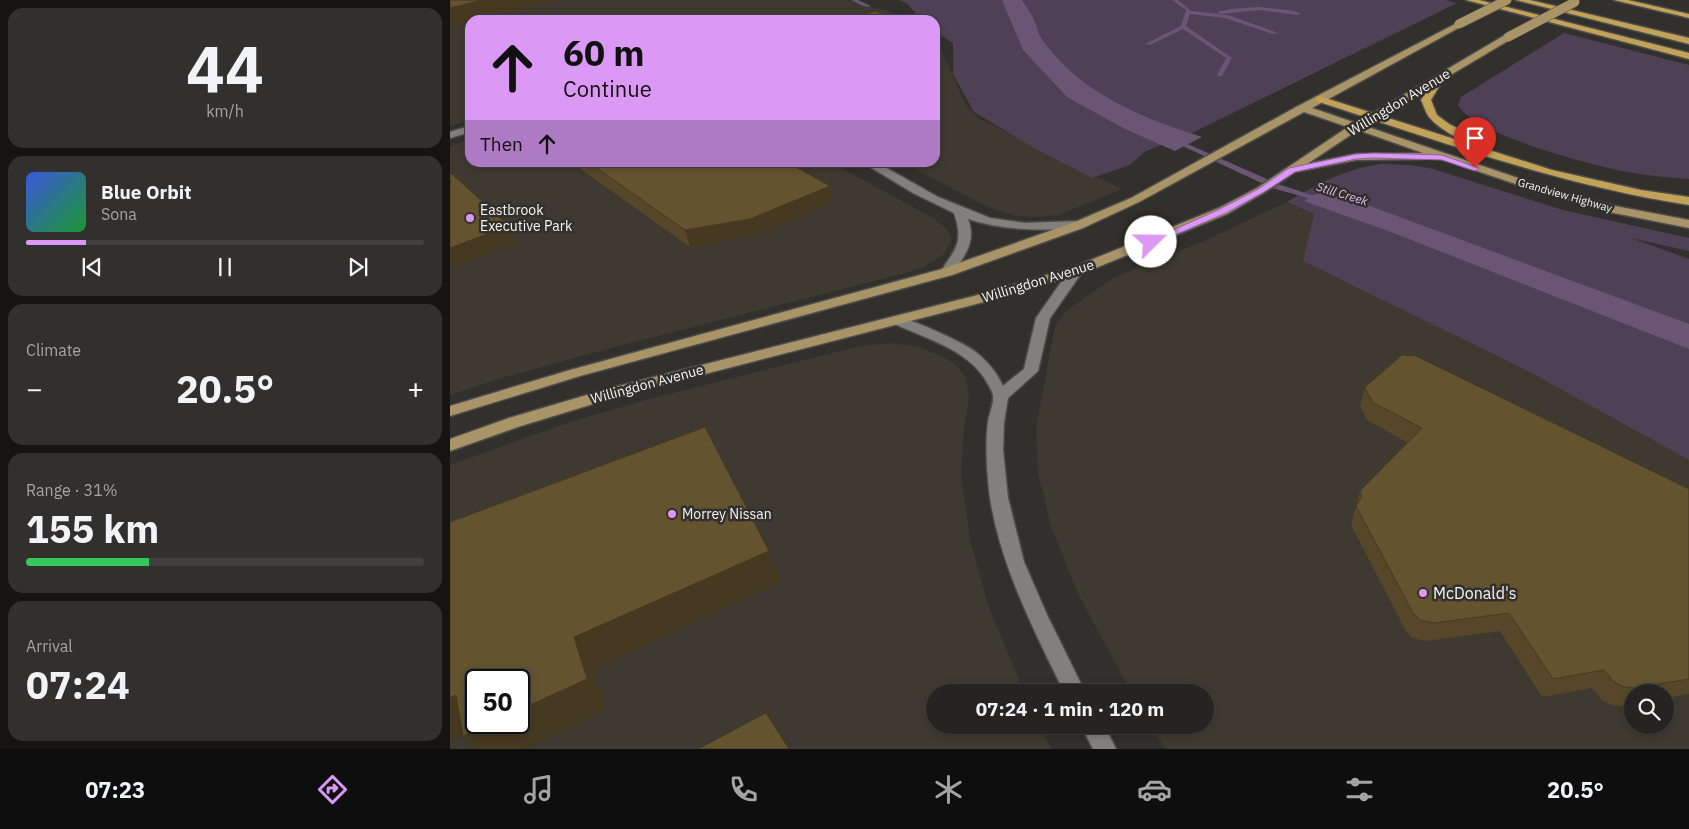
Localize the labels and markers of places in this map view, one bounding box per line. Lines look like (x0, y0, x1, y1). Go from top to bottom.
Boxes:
pin (1454, 117, 1496, 168)
place label: Eastbrook Executive Park (480, 201, 573, 235)
marker: Eastbrook Executive Park (464, 212, 476, 224)
place label: Morrey Nissan (682, 505, 772, 523)
marker: Morrey Nissan (666, 508, 678, 520)
place label: McDonald's (1433, 583, 1517, 603)
marker: McDonald's (1417, 587, 1429, 599)

